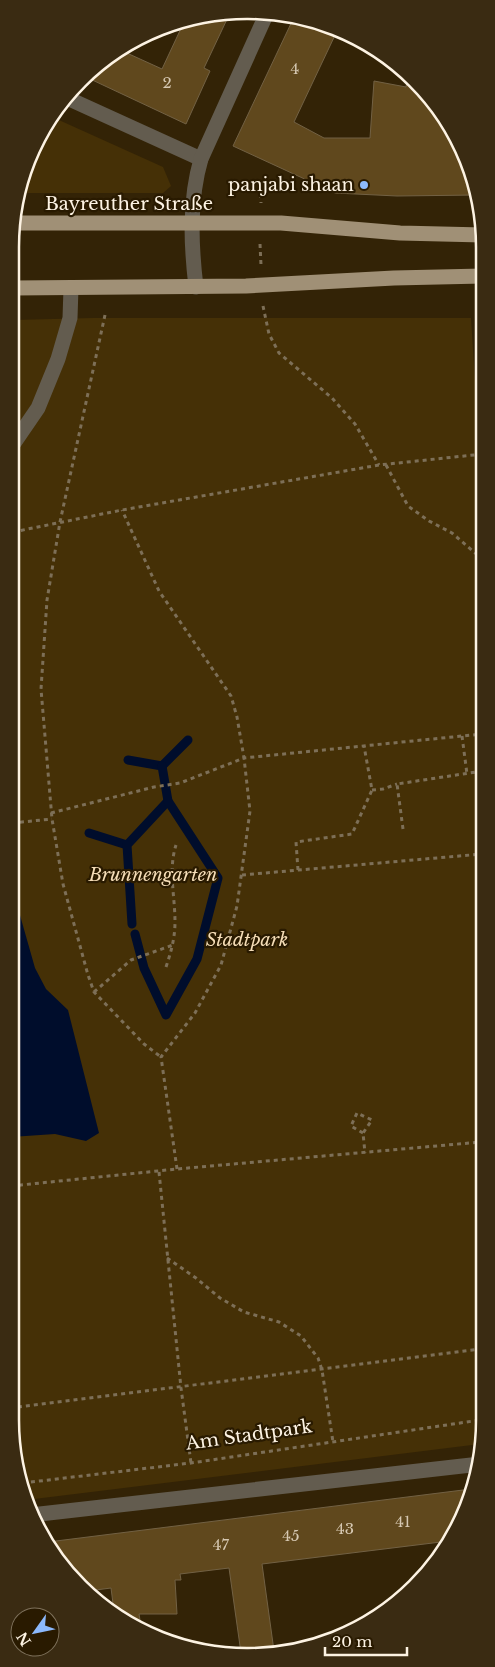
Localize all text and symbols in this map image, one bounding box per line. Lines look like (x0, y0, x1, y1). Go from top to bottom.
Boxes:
house number: 4 (291, 59, 299, 78)
house number: 2 (162, 73, 172, 92)
place label: panjabi shaan (228, 174, 354, 196)
marker: panjabi shaan (358, 179, 370, 191)
street label: Bayreuther Straße (45, 193, 213, 215)
park label: Brunnengarten (88, 864, 217, 886)
park label: Stadtpark (206, 929, 288, 951)
street label: Am Stadtpark (183, 1415, 314, 1455)
house number: 41 (395, 1512, 411, 1531)
house number: 43 (336, 1519, 354, 1538)
house number: 45 (282, 1526, 300, 1545)
house number: 47 (213, 1535, 230, 1554)
north arrow (10, 1607, 60, 1657)
scale bar (325, 1624, 408, 1656)
text: N (13, 1629, 35, 1650)
text: 20 m (332, 1632, 372, 1651)

